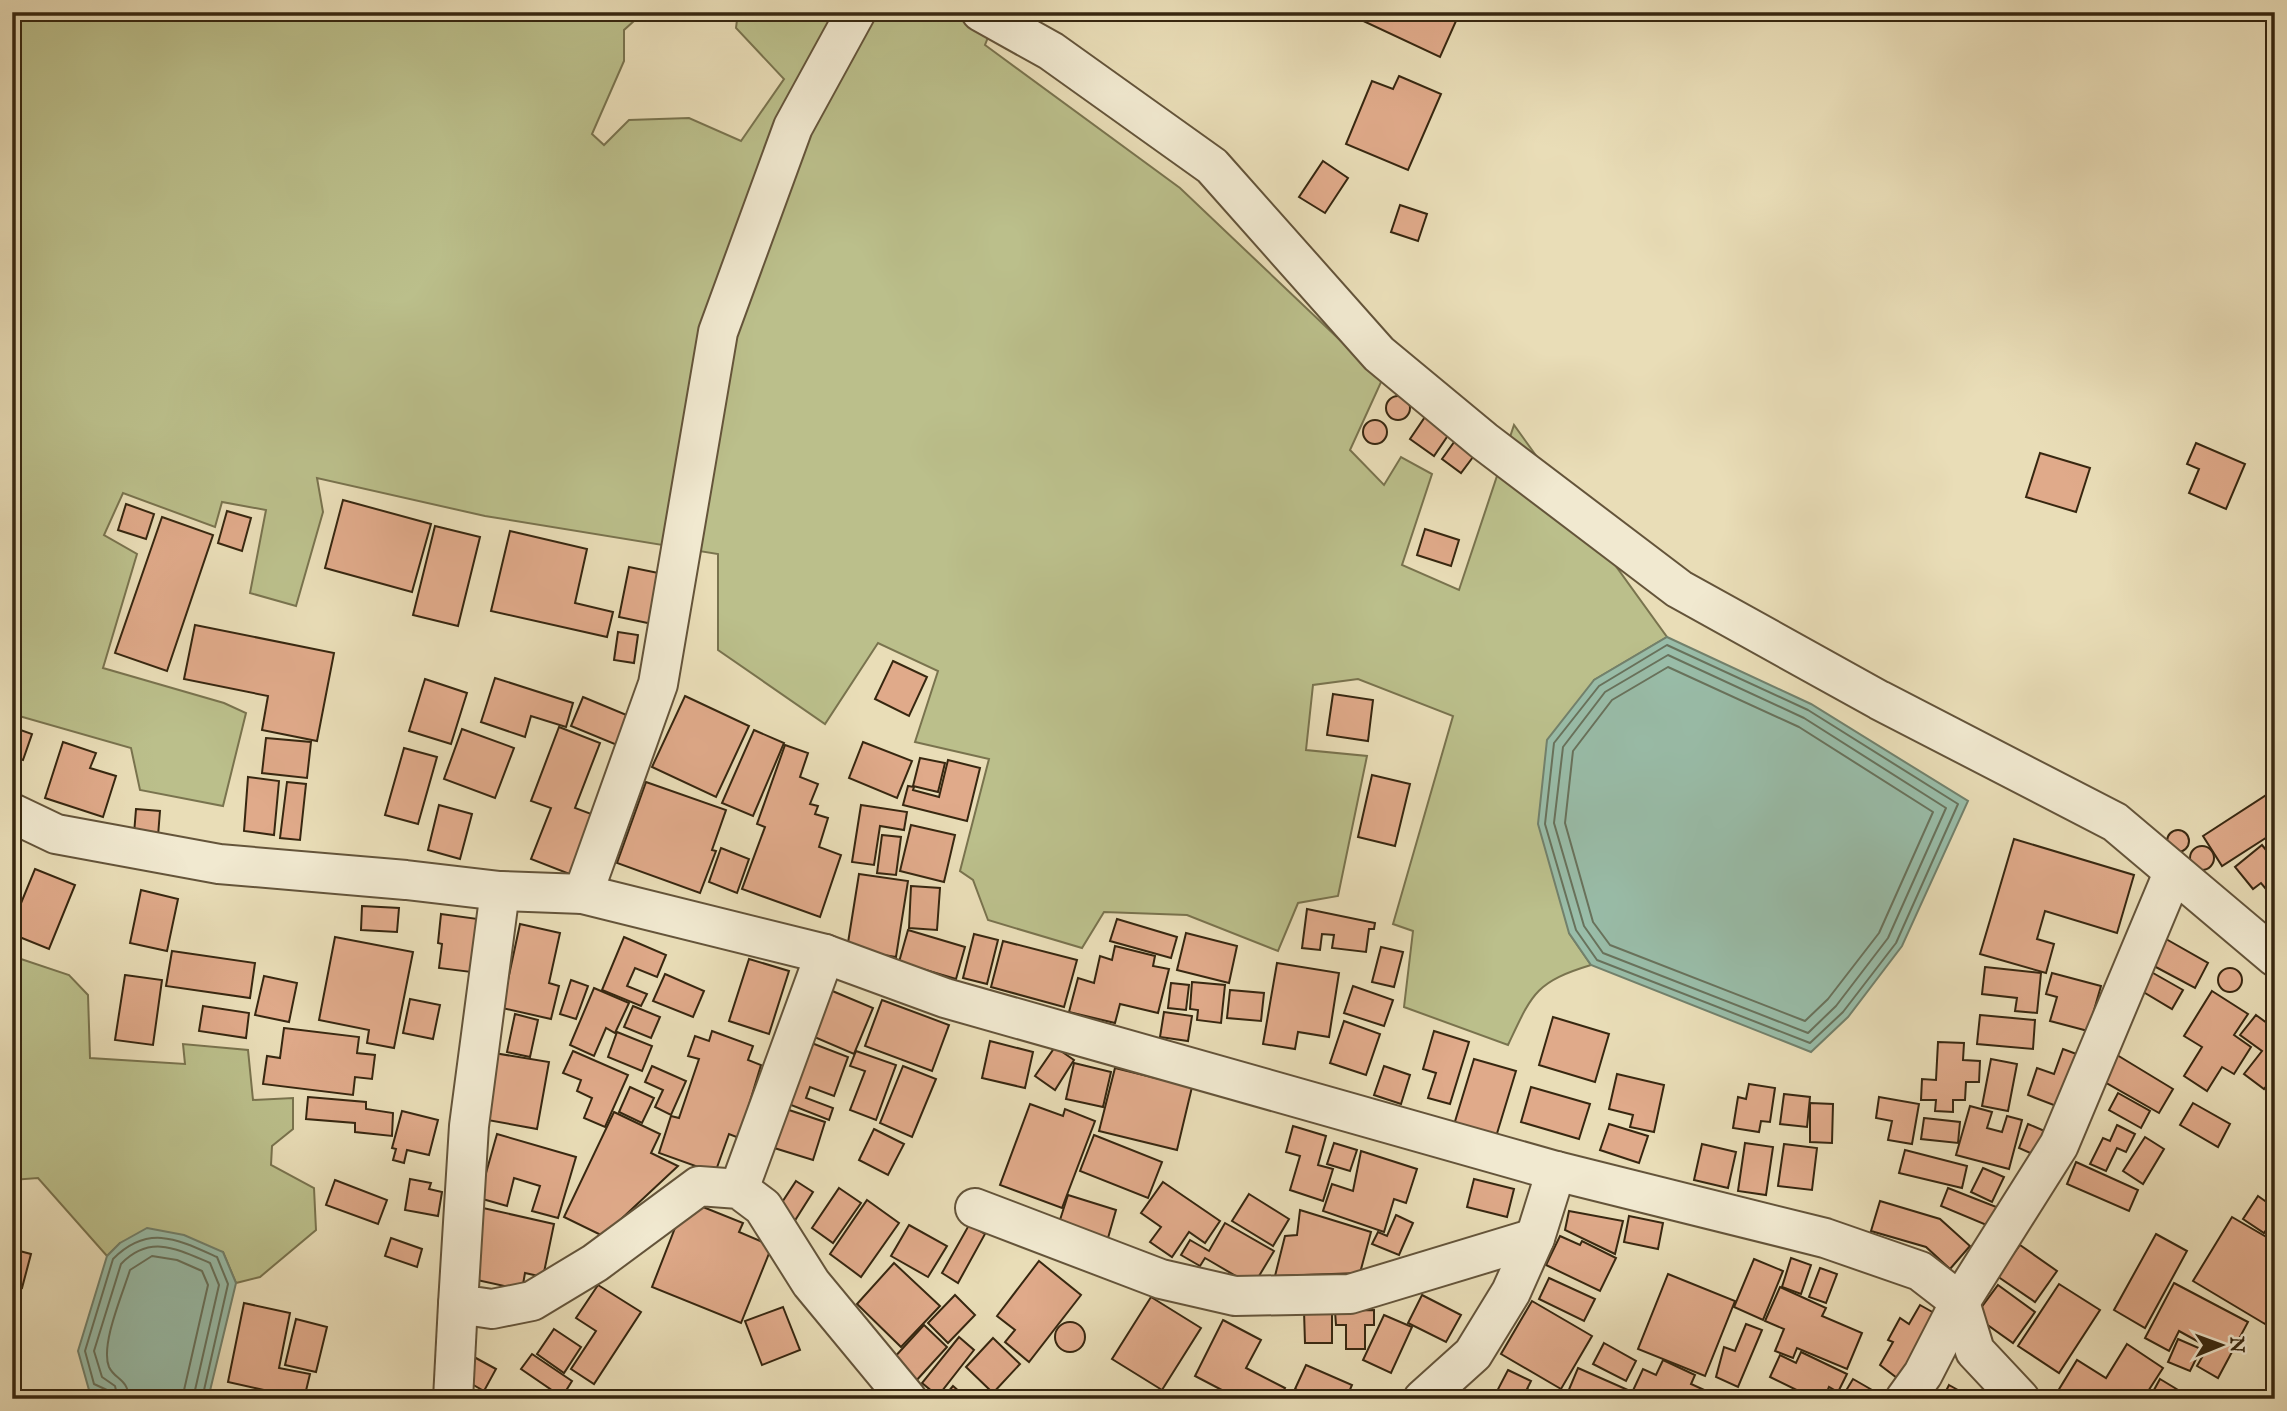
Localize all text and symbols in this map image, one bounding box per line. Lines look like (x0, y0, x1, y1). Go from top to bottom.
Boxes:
north arrow (2186, 1310, 2256, 1380)
text: N (2224, 1335, 2248, 1354)

